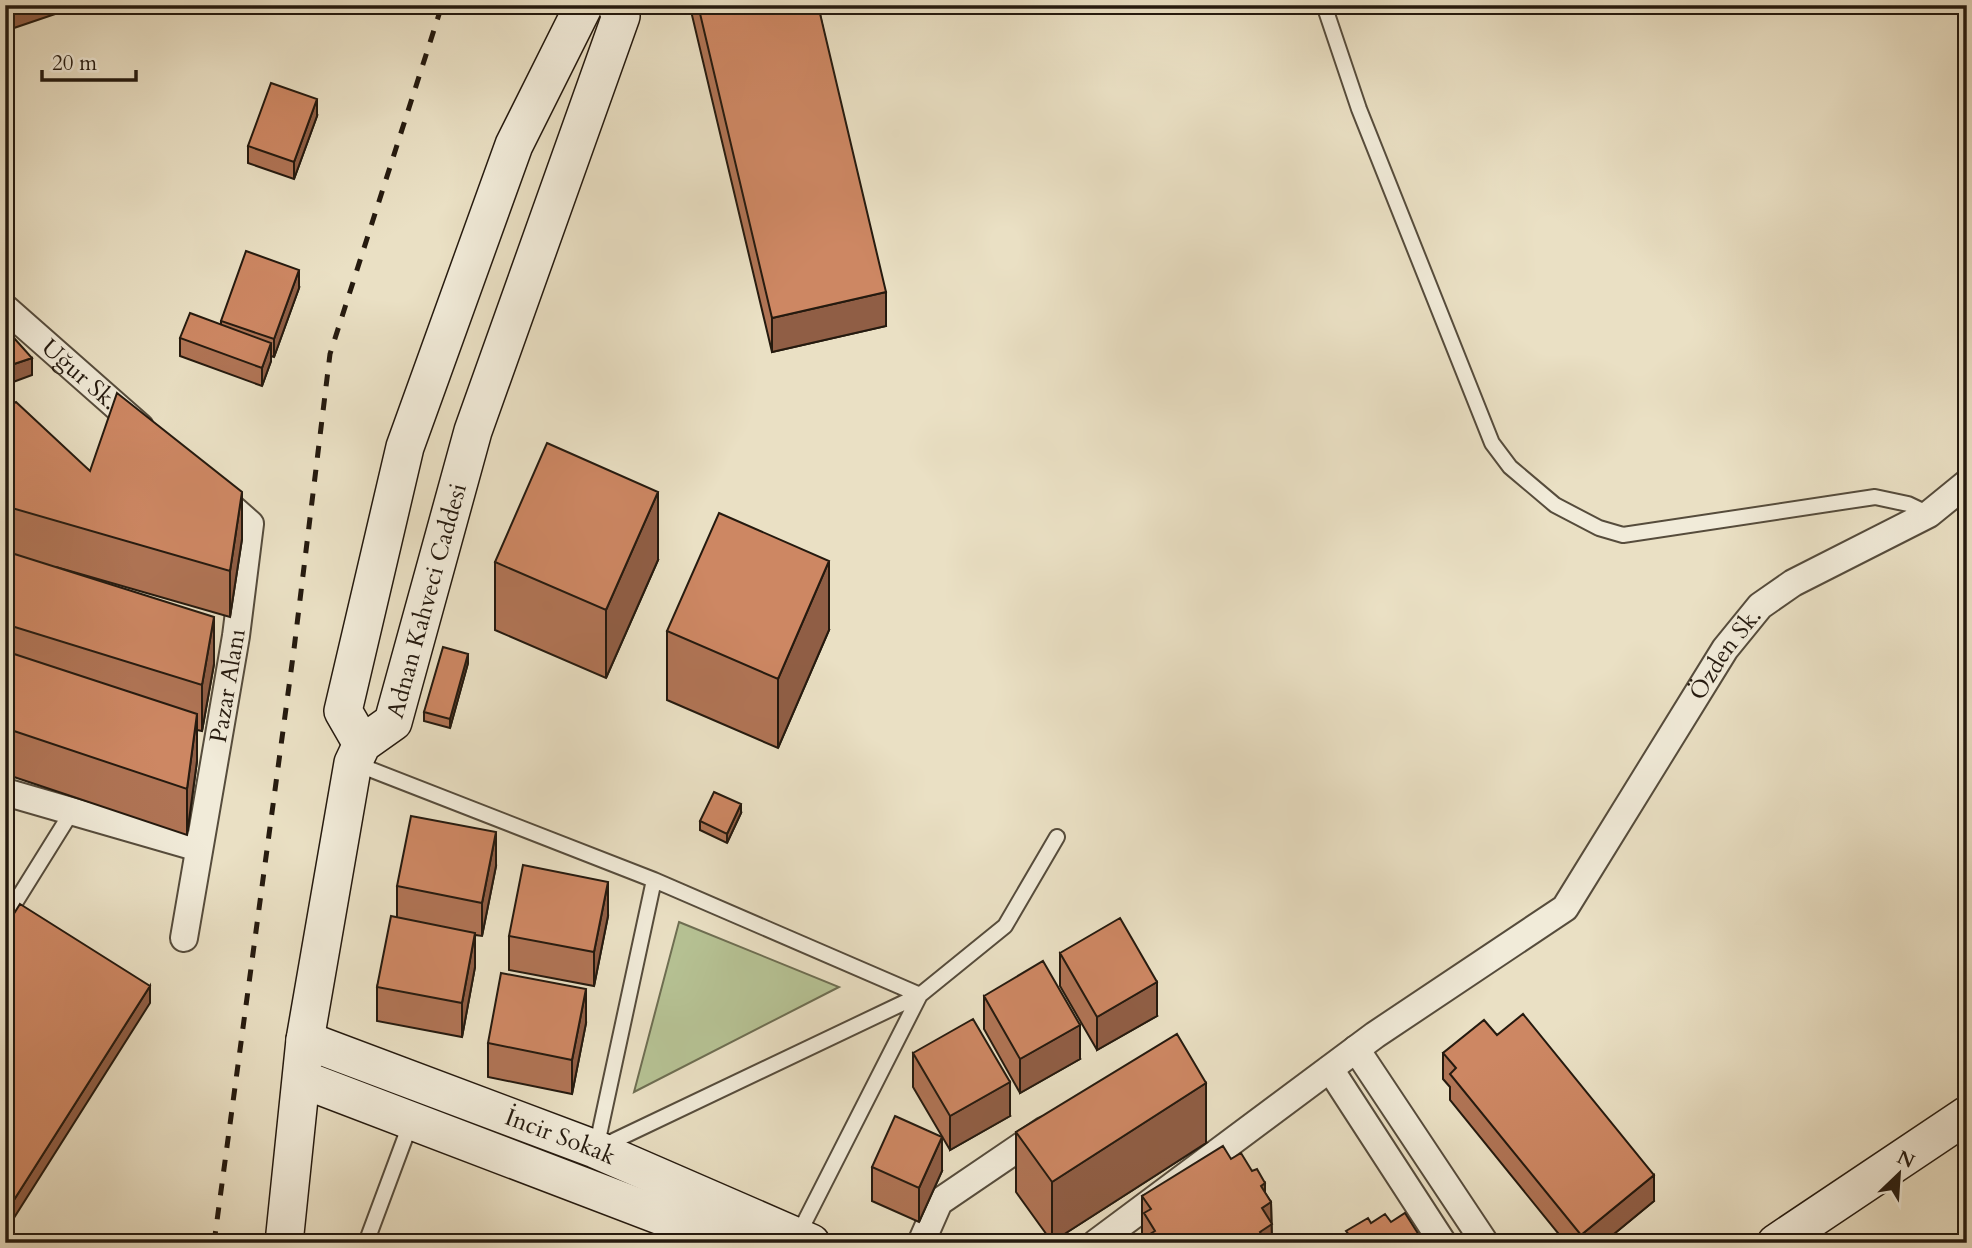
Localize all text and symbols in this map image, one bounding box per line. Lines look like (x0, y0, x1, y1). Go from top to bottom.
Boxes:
scale bar (42, 38, 136, 82)
text: 20 m (52, 49, 97, 78)
street label: Uğur Sk. (34, 332, 125, 417)
street label: Adnan Kahveci Caddesi (379, 479, 475, 722)
street label: Özden Sk. (1681, 601, 1769, 707)
street label: Pazar Alanı (202, 627, 254, 745)
street label: İncir Sokak (500, 1101, 621, 1173)
north arrow (1864, 1140, 1934, 1210)
text: N (1893, 1144, 1919, 1175)

